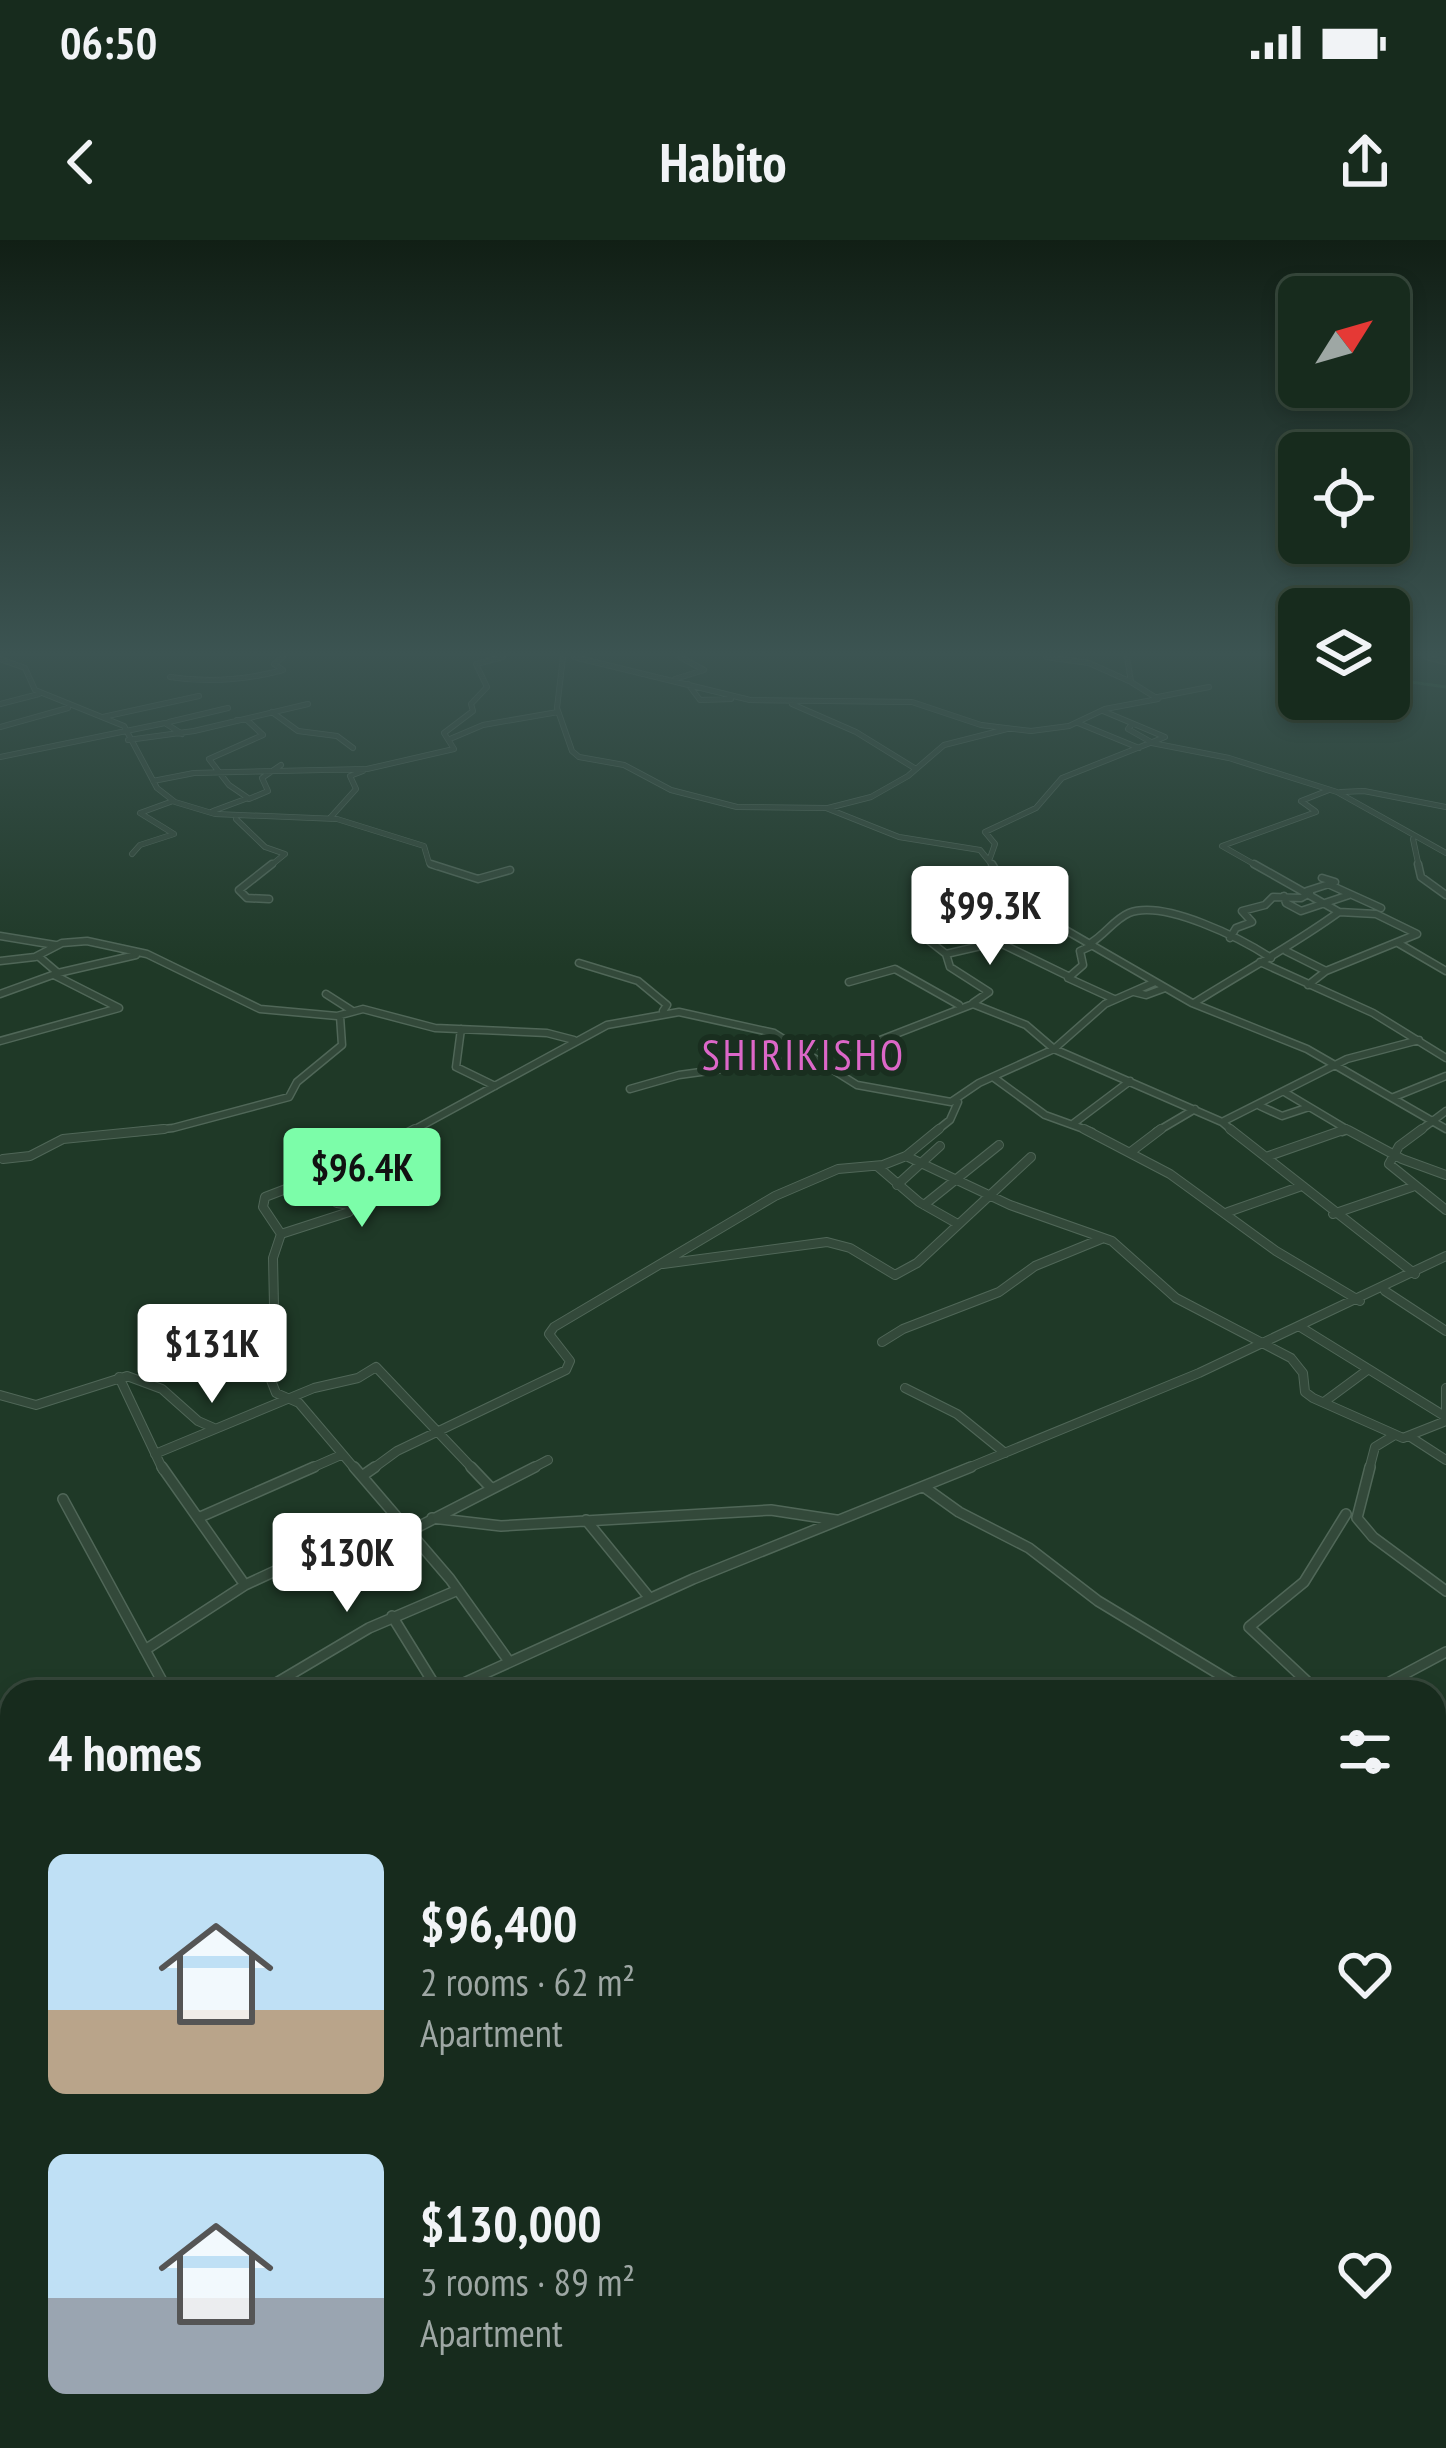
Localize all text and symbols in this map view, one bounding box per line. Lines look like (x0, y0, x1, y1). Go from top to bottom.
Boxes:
text: 06:50 (60, 13, 157, 71)
text: Habito (660, 127, 786, 197)
icon: back (48, 129, 114, 195)
icon: share (1332, 129, 1398, 195)
north arrow (1278, 276, 1410, 408)
map controls (1278, 276, 1410, 720)
button: locate (1278, 432, 1410, 564)
button: layers (1278, 588, 1410, 720)
pin: $99.3K (892, 866, 1088, 968)
text: $99.3K (938, 879, 1042, 930)
district label: SHIRIKISHO (702, 1027, 906, 1082)
pin: $96.4K (264, 1128, 460, 1230)
text: $96.4K (310, 1141, 414, 1192)
pin: $131K (128, 1304, 296, 1406)
text: $131K (165, 1317, 259, 1368)
pin: $130K (263, 1513, 431, 1615)
text: $130K (300, 1526, 394, 1577)
text: 4 homes (48, 1719, 202, 1785)
icon: filters (1332, 1719, 1398, 1785)
text: $96,400 (420, 1890, 577, 1956)
icon: home (144, 1902, 288, 2046)
icon: heart (1332, 1941, 1398, 2007)
text: 2 rooms · 62 m² (420, 1956, 635, 2007)
text: Apartment (420, 2007, 563, 2058)
text: $130,000 (420, 2190, 602, 2256)
icon: home (144, 2202, 288, 2346)
icon: heart (1332, 2241, 1398, 2307)
text: 3 rooms · 89 m² (420, 2256, 635, 2307)
text: Apartment (420, 2307, 563, 2358)

